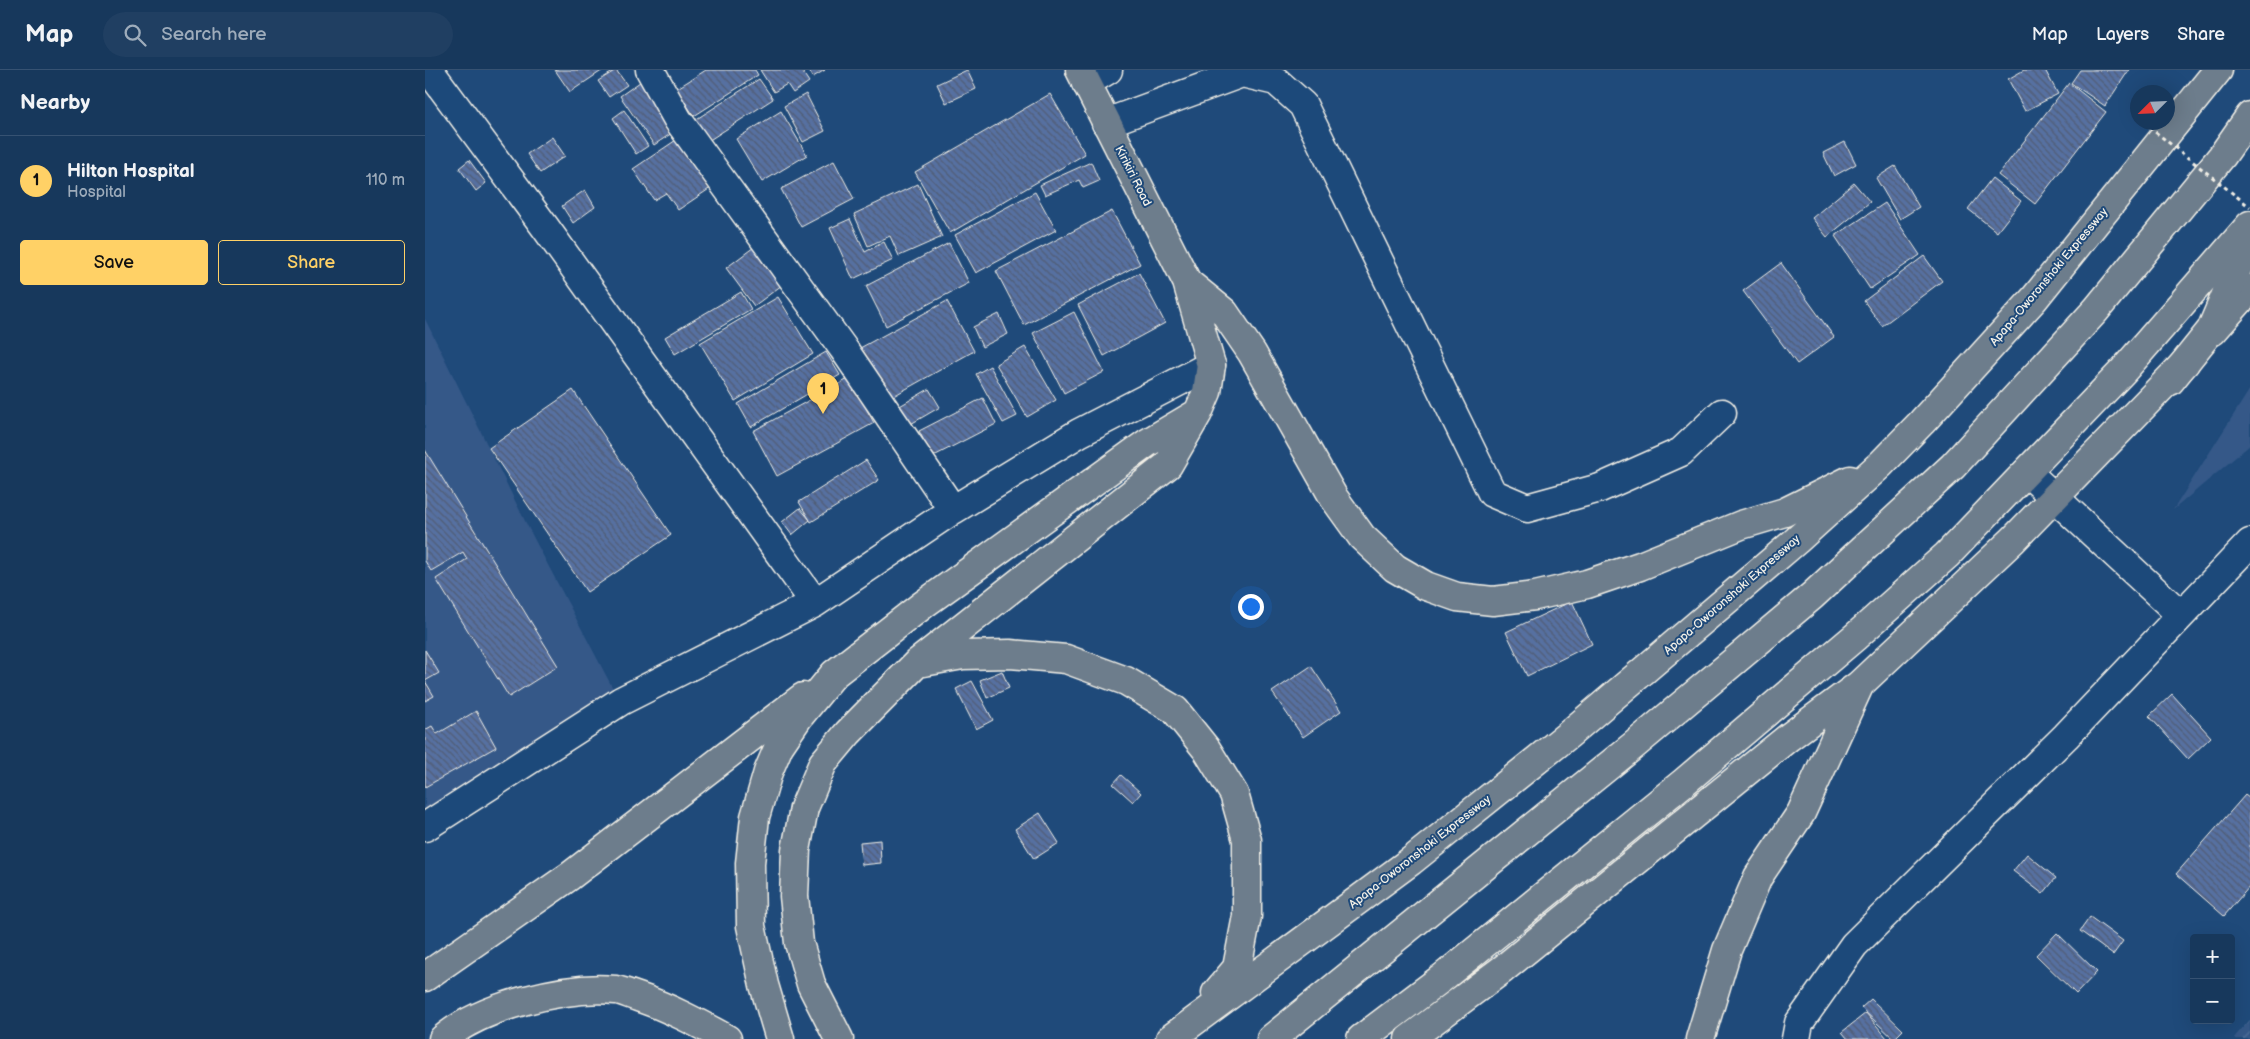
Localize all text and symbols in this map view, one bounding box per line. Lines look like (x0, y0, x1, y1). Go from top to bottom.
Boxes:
search box (103, 12, 453, 57)
text: Map (25, 20, 73, 49)
icon: search (121, 21, 149, 49)
text: Search here (161, 23, 267, 46)
text: Map (2032, 24, 2068, 45)
text: Layers (2096, 24, 2149, 45)
text: Share (2177, 24, 2225, 45)
north arrow (2130, 85, 2175, 130)
text: Nearby (20, 90, 90, 115)
street label: Kirikiri Road (1111, 143, 1155, 209)
text: Hilton Hospital (67, 160, 195, 183)
text: 1 (33, 171, 39, 190)
text: 110 m (366, 171, 405, 190)
text: Hospital (67, 183, 126, 202)
street label: Apapa-Oworonshoki Expressway (1987, 204, 2112, 349)
button: Save (20, 240, 208, 285)
button: Share (218, 240, 405, 285)
pin: 1 (807, 373, 839, 414)
street label: Apapa-Oworonshoki Expressway (1661, 531, 1804, 658)
your location (1238, 594, 1264, 620)
street label: Apapa-Oworonshoki Expressway (1346, 792, 1494, 912)
map controls (2190, 934, 2235, 1024)
button: + (2190, 934, 2235, 979)
button: − (2190, 979, 2235, 1024)

